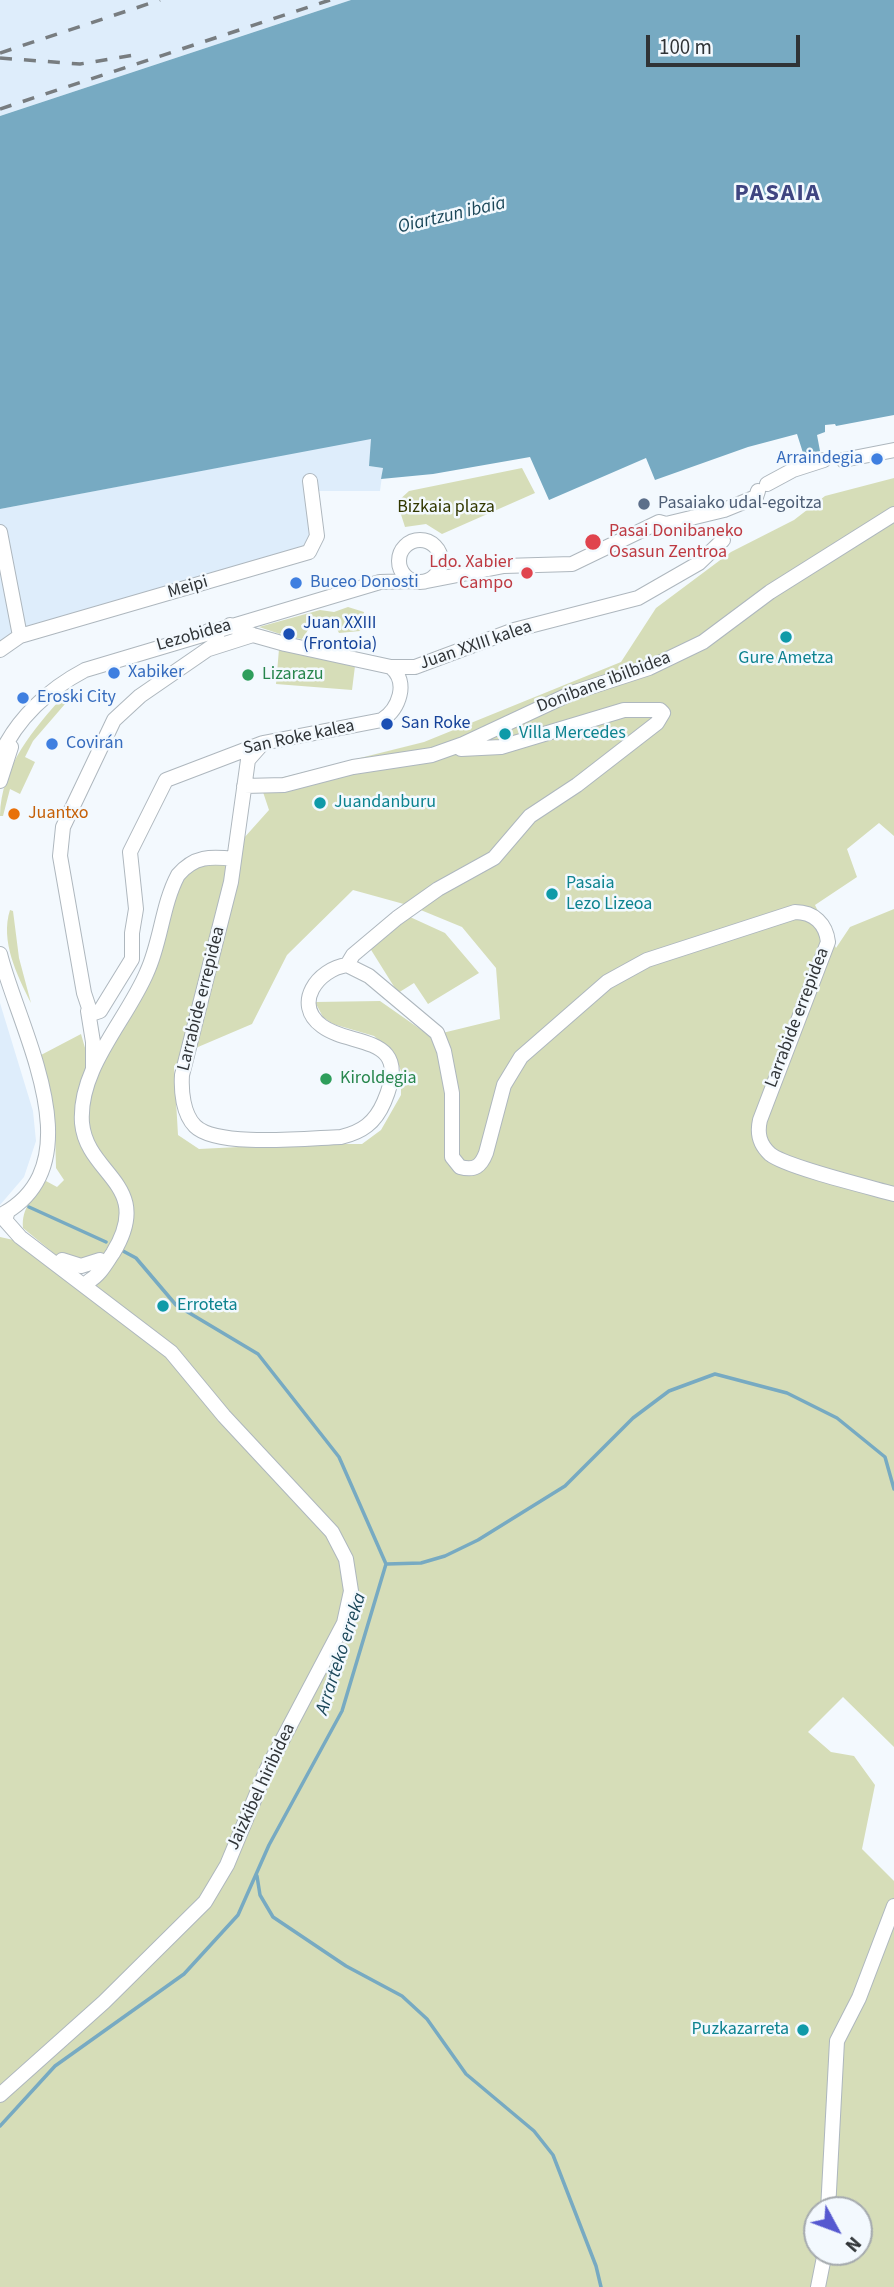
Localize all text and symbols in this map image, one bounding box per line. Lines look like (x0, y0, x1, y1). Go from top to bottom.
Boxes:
scale bar (649, 21, 803, 65)
text: 100 m (659, 32, 712, 62)
district label: PASAIA (735, 181, 821, 209)
water label: Oiartzun ibaia (396, 193, 508, 239)
place label: Arraindegia (777, 448, 863, 470)
marker: Arraindegia (869, 451, 885, 467)
place label: Pasaiako udal-egoitza (658, 493, 822, 515)
marker: Pasaiako udal-egoitza (636, 496, 652, 512)
park label: Bizkaia plaza (397, 497, 495, 519)
place label: Pasai Donibaneko Osasun Zentroa (609, 521, 743, 564)
marker: Pasai Donibaneko Osasun Zentroa (583, 532, 603, 552)
place label: Ldo. Xabier Campo (429, 552, 513, 594)
marker: Ldo. Xabier Campo (519, 565, 535, 581)
street label: Meipi (165, 572, 211, 604)
place label: Buceo Donosti (310, 572, 419, 594)
marker: Buceo Donosti (288, 575, 304, 591)
place label: Juan XXIII (Frontoia) (303, 613, 377, 656)
street label: Lezobidea (154, 615, 234, 657)
street label: Juan XXIII kalea (417, 617, 535, 675)
marker: Juan XXIII (Frontoia) (281, 626, 297, 642)
marker: Gure Ametza (778, 629, 794, 645)
street label: Donibane ibilbidea (534, 648, 674, 718)
place label: Gure Ametza (738, 648, 834, 670)
place label: Xabiker (128, 662, 184, 684)
place label: Lizarazu (262, 664, 324, 686)
marker: Xabiker (106, 665, 122, 681)
marker: Lizarazu (240, 667, 256, 683)
place label: Eroski City (37, 687, 116, 709)
marker: Eroski City (15, 690, 31, 706)
place label: San Roke (401, 713, 470, 735)
street label: San Roke kalea (241, 716, 357, 760)
marker: San Roke (379, 716, 395, 732)
place label: Villa Mercedes (519, 723, 626, 745)
marker: Villa Mercedes (497, 726, 513, 742)
place label: Covirán (66, 733, 124, 755)
marker: Covirán (44, 736, 60, 752)
place label: Juandanburu (334, 792, 436, 814)
marker: Juandanburu (312, 795, 328, 811)
place label: Juantxo (28, 803, 89, 825)
marker: Juantxo (6, 806, 22, 822)
place label: Pasaia Lezo Lizeoa (566, 873, 652, 916)
marker: Pasaia Lezo Lizeoa (544, 886, 560, 902)
street label: Larrabide errepidea (174, 924, 230, 1074)
street label: Larrabide errepidea (761, 945, 835, 1091)
place label: Kiroldegia (340, 1068, 417, 1090)
marker: Kiroldegia (318, 1071, 334, 1087)
place label: Erroteta (177, 1295, 238, 1317)
marker: Erroteta (155, 1298, 171, 1314)
water label: Arrarteko erreka (312, 1590, 372, 1718)
street label: Jaizkibel hiribidea (223, 1720, 301, 1854)
place label: Puzkazarreta (691, 2019, 789, 2041)
marker: Puzkazarreta (795, 2022, 811, 2038)
north arrow (803, 2196, 873, 2266)
text: N (838, 2230, 867, 2257)

